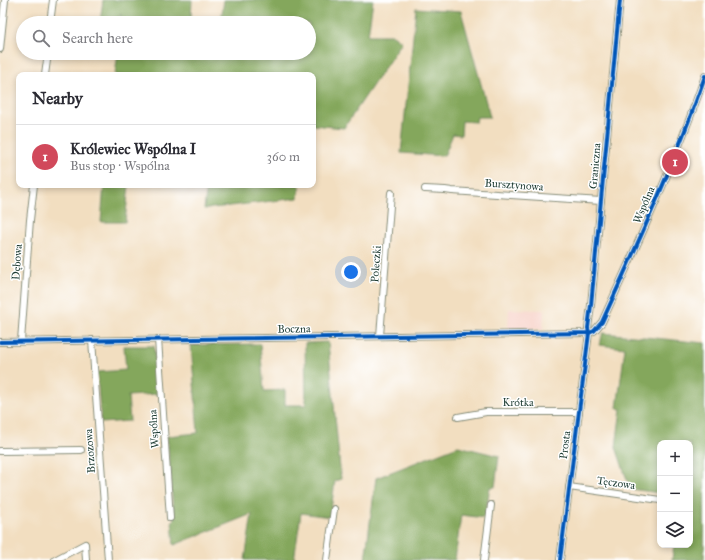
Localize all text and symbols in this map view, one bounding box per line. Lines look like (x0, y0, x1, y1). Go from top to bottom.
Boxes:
search box (16, 16, 316, 60)
icon: search (30, 27, 52, 49)
text: Search here (62, 29, 133, 47)
text: Nearby (32, 88, 83, 109)
text: Królewiec Wspólna I (70, 140, 196, 158)
street label: Graniczna (587, 142, 604, 190)
pin: 1 (662, 147, 688, 177)
text: 1 (42, 149, 48, 165)
text: 360 m (267, 149, 300, 165)
text: Bus stop · Wspólna (70, 158, 170, 174)
street label: Bursztynowa (484, 176, 544, 194)
street label: Wspólna (630, 184, 658, 225)
street label: Dębowa (9, 243, 25, 280)
street label: Poleczki (368, 245, 384, 283)
your location (341, 262, 361, 282)
street label: Boczna (277, 322, 311, 336)
street label: Krótka (502, 396, 534, 409)
street label: Wspólna (146, 409, 162, 449)
street label: Brzozowa (82, 428, 98, 474)
street label: Prosta (557, 430, 573, 460)
map controls (657, 440, 693, 548)
button: + (657, 440, 693, 476)
street label: Tęczowa (596, 474, 636, 492)
button: − (657, 476, 693, 512)
button: layers (657, 512, 693, 548)

